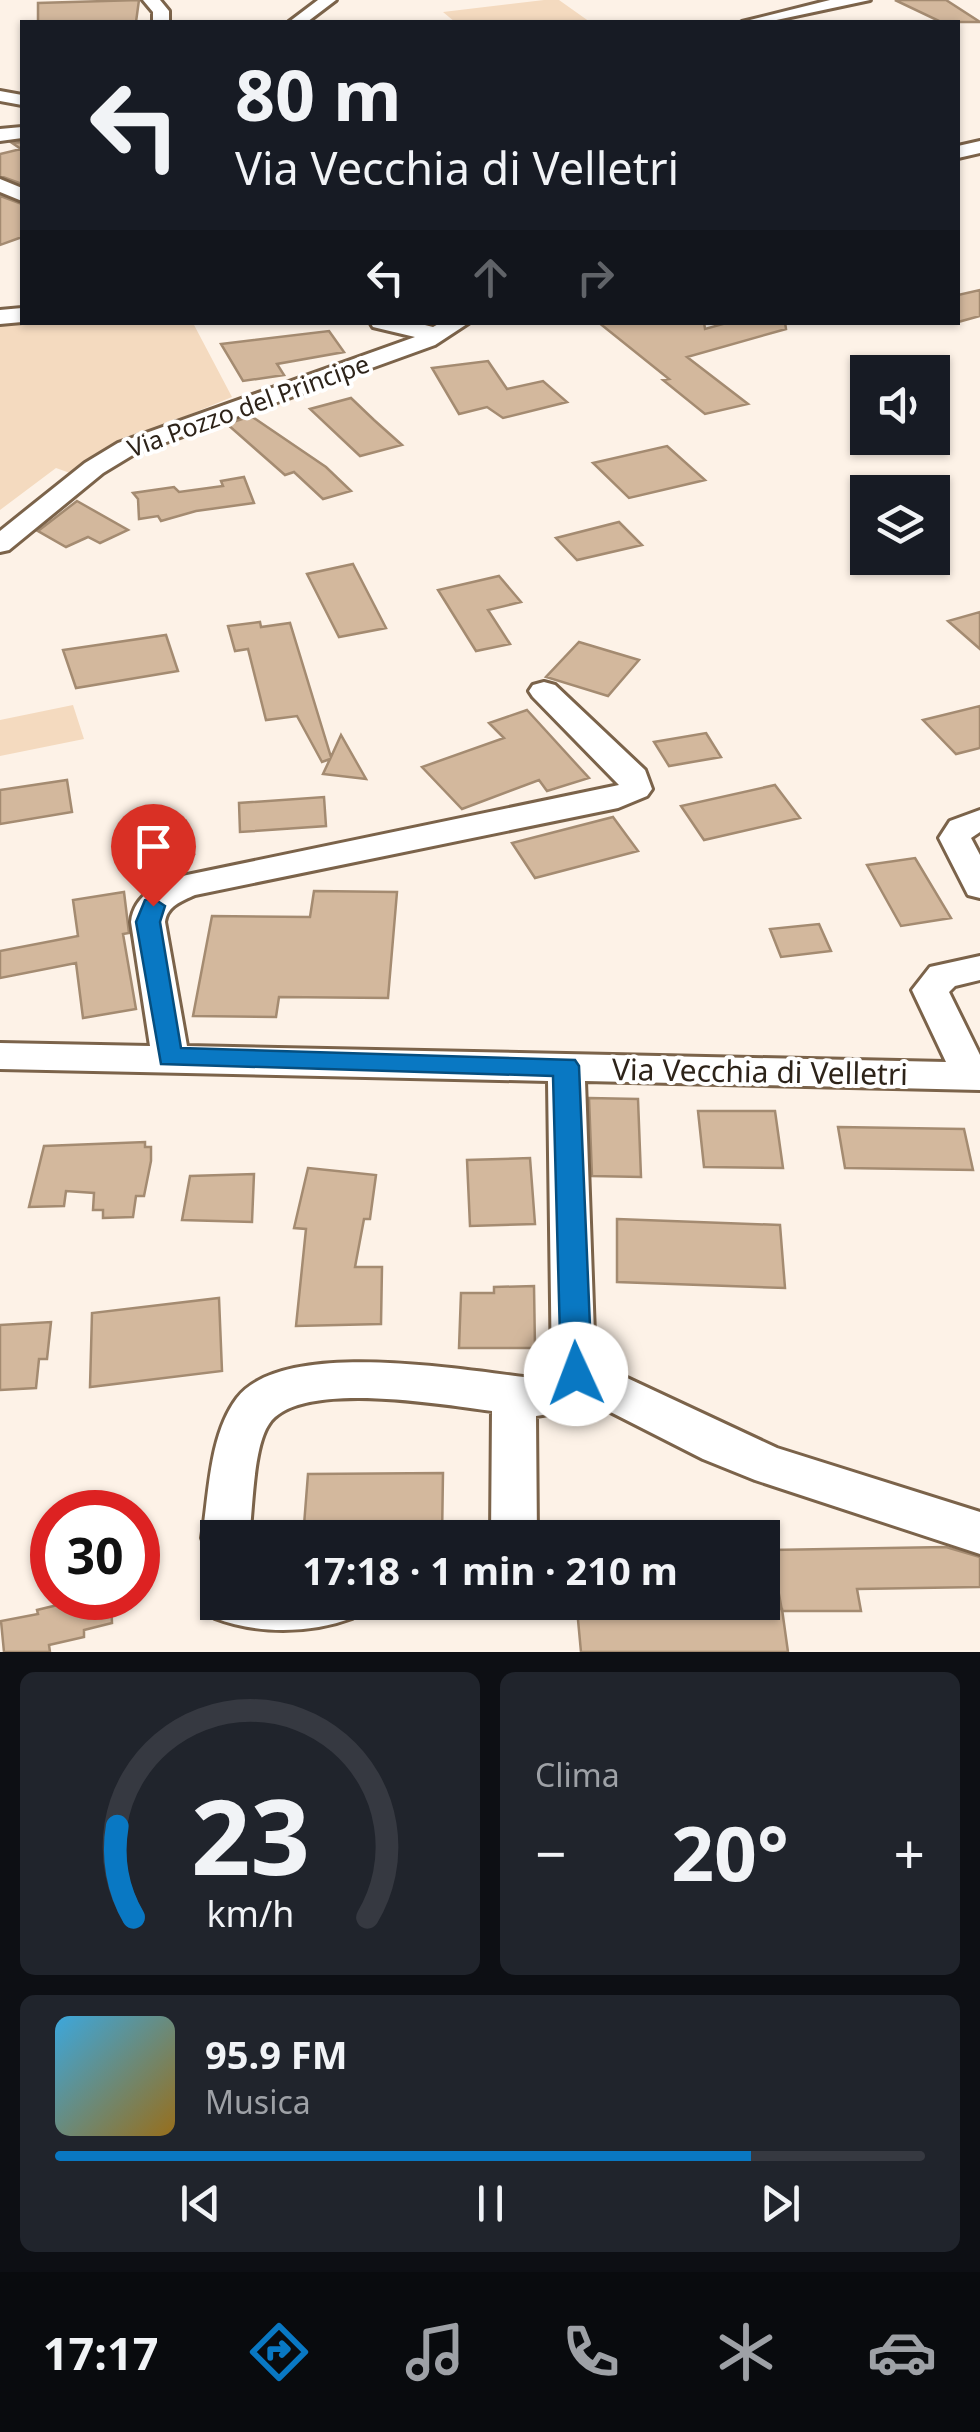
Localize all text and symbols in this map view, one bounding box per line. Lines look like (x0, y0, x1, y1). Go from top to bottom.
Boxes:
text: 80 m (235, 46, 402, 142)
icon: left (70, 60, 200, 190)
text: Via Vecchia di Velletri (235, 137, 679, 198)
icon: left (358, 250, 413, 305)
icon: ahead (463, 250, 518, 305)
icon: right (568, 250, 623, 305)
street label: Via Pozzo del Principe (122, 345, 374, 465)
map controls (850, 355, 950, 575)
button: sound (850, 355, 950, 455)
button: layers (850, 475, 950, 575)
pin (111, 804, 196, 907)
icon: arrive (126, 819, 181, 874)
street label: Via Vecchia di Velletri (612, 1048, 908, 1094)
position arrow (524, 1322, 628, 1426)
speed limit sign: 30 (30, 1490, 160, 1620)
text: 17:18 · 1 min · 210 m (302, 1544, 678, 1596)
text: Clima (535, 1753, 620, 1796)
text: 23 (191, 1764, 309, 1905)
text: 20° (671, 1801, 789, 1903)
text: − (535, 1815, 566, 1890)
text: + (894, 1815, 925, 1890)
text: km/h (206, 1889, 294, 1937)
text: 95.9 FM (205, 2028, 347, 2080)
text: Musica (205, 2080, 311, 2123)
icon: previous (173, 2176, 228, 2231)
icon: pause (463, 2176, 518, 2231)
icon: next (753, 2176, 808, 2231)
icon: directions (244, 2317, 314, 2387)
icon: music (400, 2317, 470, 2387)
icon: phone (556, 2317, 626, 2387)
icon: climate (711, 2317, 781, 2387)
icon: car (867, 2317, 937, 2387)
text: 17:17 (43, 2322, 158, 2383)

